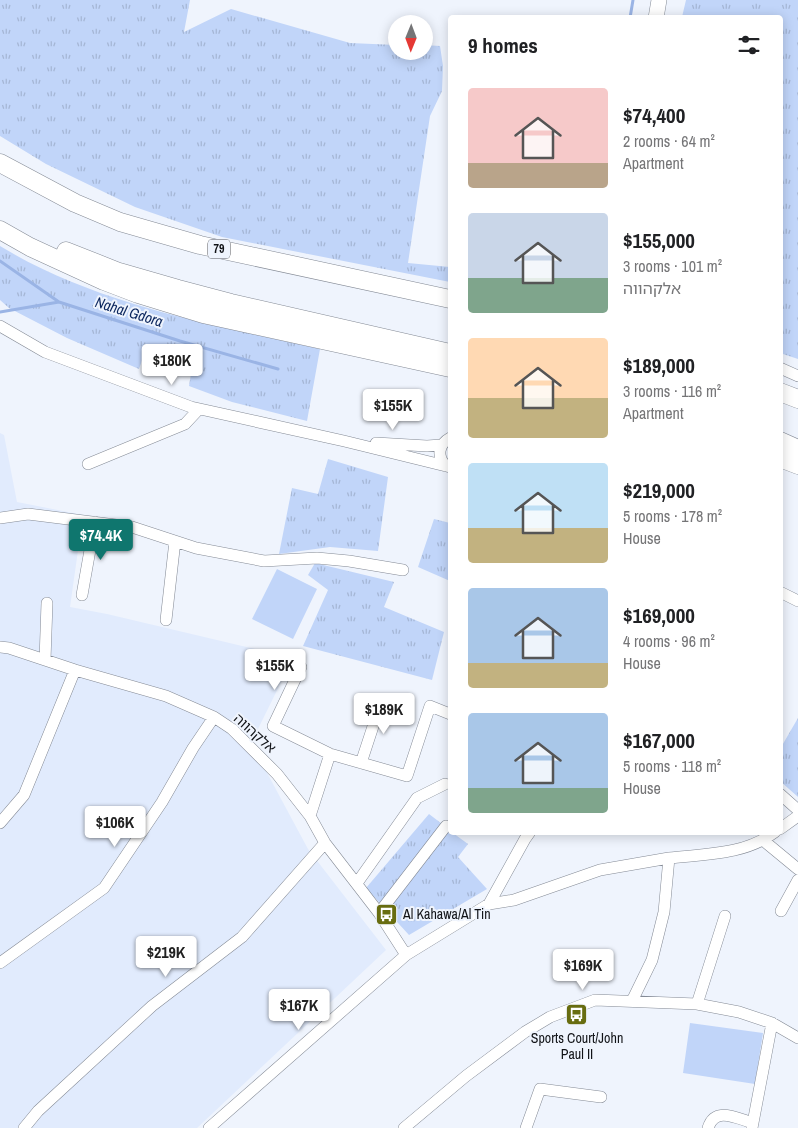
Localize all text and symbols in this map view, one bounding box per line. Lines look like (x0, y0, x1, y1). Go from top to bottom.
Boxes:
north arrow (388, 15, 432, 60)
map controls (388, 15, 433, 60)
text: 9 homes (468, 31, 538, 60)
icon: filters (735, 31, 763, 59)
text: $74,400 (623, 101, 685, 130)
icon: home (508, 108, 568, 168)
text: 2 rooms · 64 m² (623, 130, 715, 152)
text: Apartment (623, 152, 684, 174)
text: $155,000 (623, 226, 695, 255)
icon: home (508, 233, 568, 293)
road number: 79 (208, 240, 230, 258)
text: 3 rooms · 101 m² (623, 255, 722, 277)
text: אלקהווה (623, 277, 681, 299)
water label: Nahal Gdora (93, 291, 166, 332)
pin: $180K (137, 344, 207, 386)
text: $180K (153, 349, 191, 371)
text: $189,000 (623, 351, 695, 380)
icon: home (508, 358, 568, 418)
text: 3 rooms · 116 m² (623, 380, 721, 402)
pin: $155K (358, 388, 428, 431)
text: $155K (374, 394, 412, 416)
text: Apartment (623, 402, 684, 424)
text: $219,000 (623, 476, 695, 505)
icon: home (508, 483, 568, 543)
text: 5 rooms · 178 m² (623, 505, 722, 527)
pin: $74.4K (60, 518, 142, 561)
text: $74.4K (80, 524, 122, 546)
text: House (623, 527, 661, 549)
text: $169,000 (623, 601, 695, 630)
icon: home (508, 608, 568, 668)
text: 4 rooms · 96 m² (623, 630, 715, 652)
pin: $155K (240, 648, 310, 691)
text: House (623, 652, 661, 674)
text: $155K (256, 654, 294, 676)
pin: $189K (349, 692, 419, 735)
text: $189K (365, 698, 403, 720)
street label: אלקהווה (230, 709, 280, 757)
text: $167,000 (623, 726, 695, 755)
icon: home (508, 733, 568, 793)
text: 5 rooms · 118 m² (623, 755, 721, 777)
text: House (623, 777, 661, 799)
pin: $106K (80, 806, 150, 848)
text: $106K (96, 811, 134, 833)
bus stop icon: Al Kahawa/Al Tin (375, 902, 399, 926)
place label: Al Kahawa/Al Tin (402, 905, 491, 923)
pin: $219K (131, 936, 201, 978)
text: $219K (147, 941, 185, 963)
pin: $169K (548, 948, 618, 991)
text: $169K (564, 954, 602, 976)
pin: $167K (264, 988, 334, 1031)
text: $167K (280, 994, 318, 1016)
bus stop icon: Sports Court/John Paul II (565, 1003, 589, 1027)
place label: Sports Court/John Paul II (531, 1029, 623, 1063)

